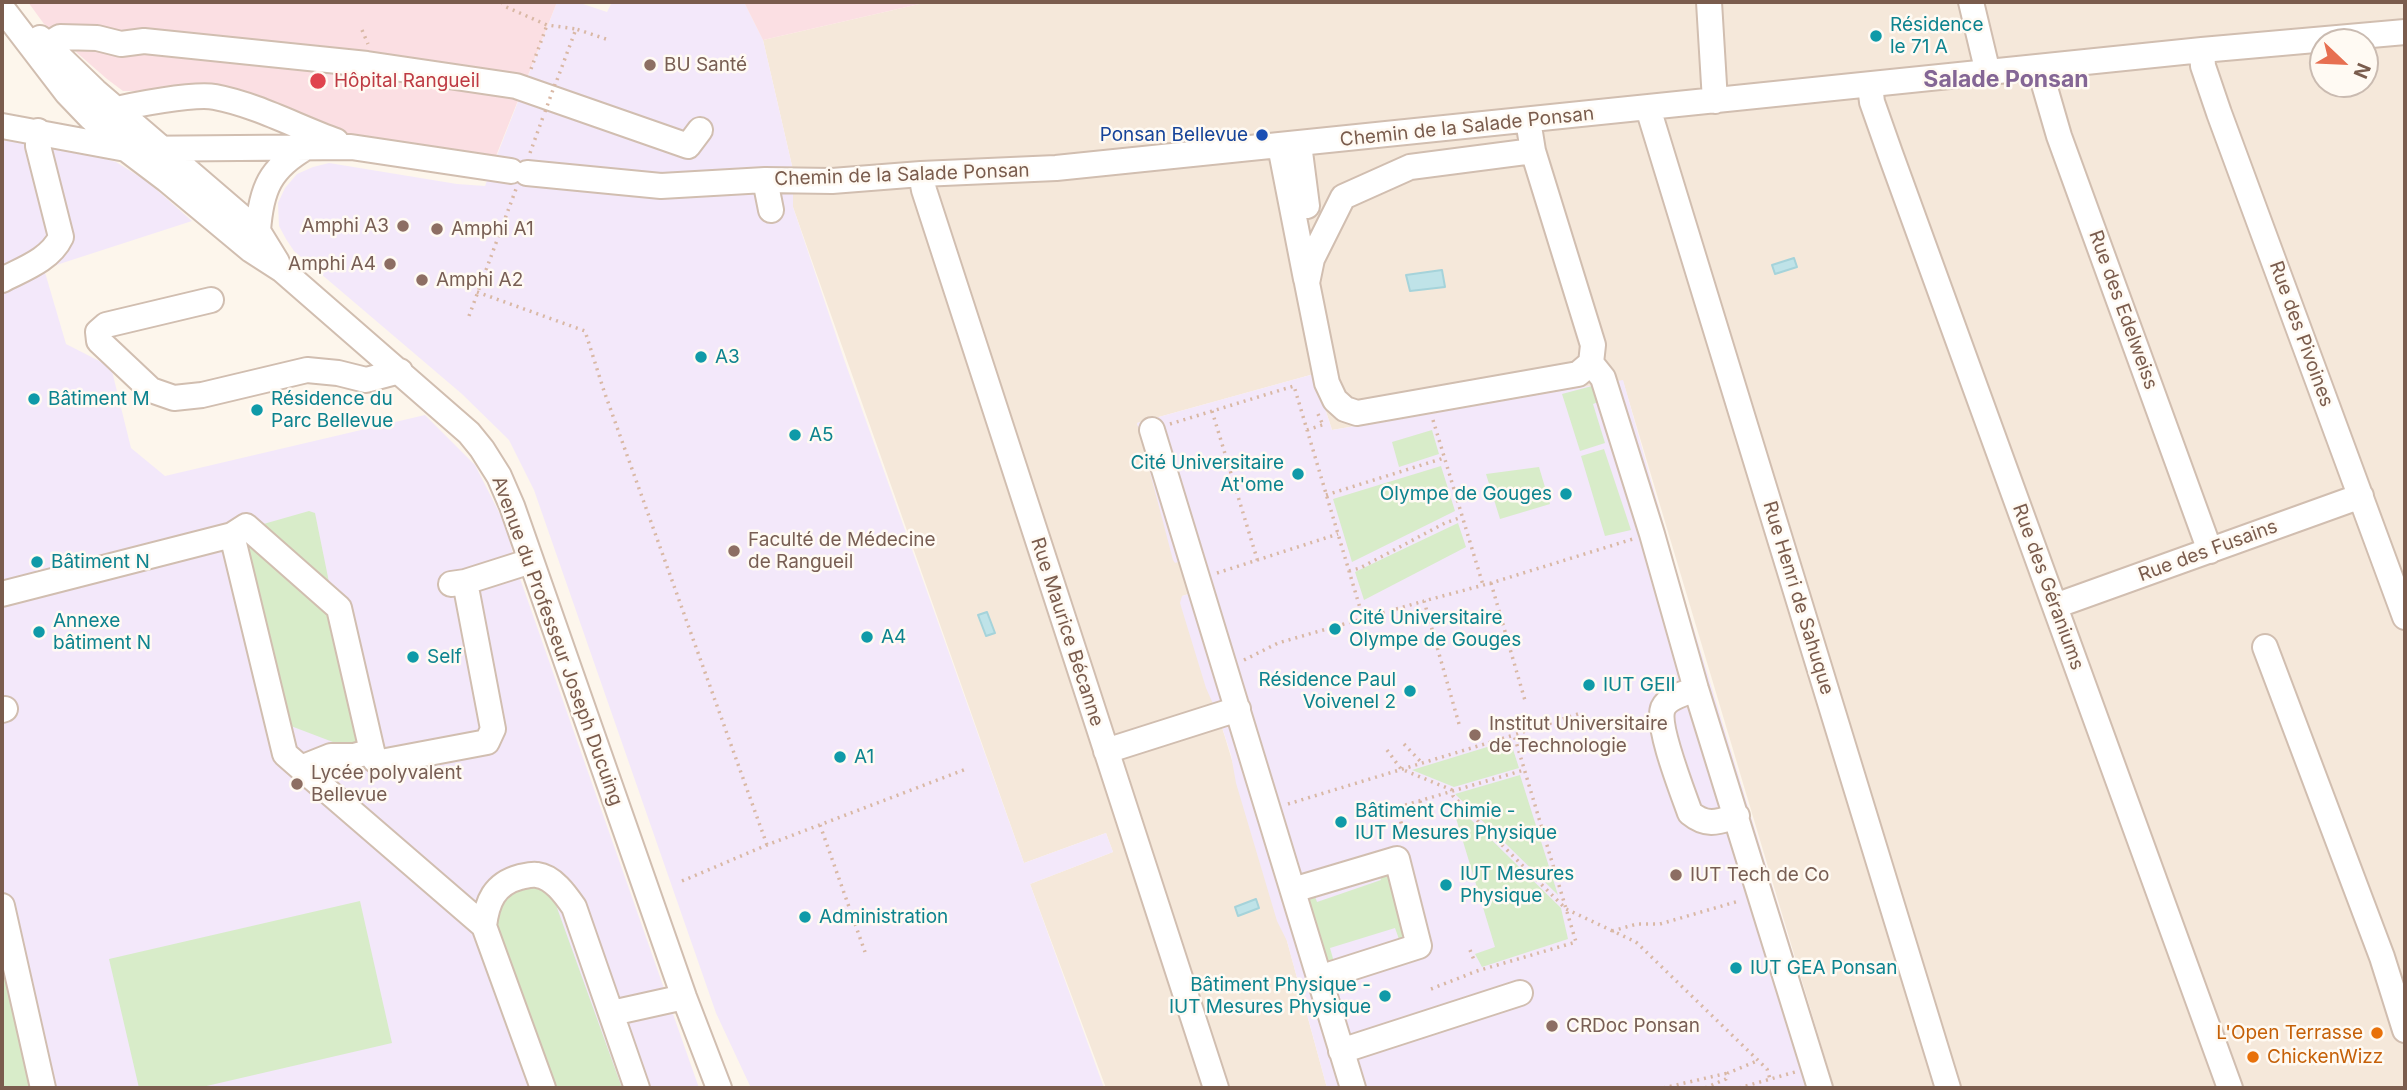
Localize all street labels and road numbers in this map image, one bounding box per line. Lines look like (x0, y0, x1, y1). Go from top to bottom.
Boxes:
street label: Chemin de la Salade Ponsan (1339, 102, 1595, 152)
street label: Chemin de la Salade Ponsan (774, 159, 1030, 191)
street label: Rue des Edelweiss (2084, 227, 2162, 393)
street label: Rue des Pivoines (2264, 258, 2338, 410)
street label: Avenue du Professeur Joseph Ducuing (487, 473, 627, 809)
street label: Rue Henri de Sahuque (1758, 499, 1838, 697)
street label: Rue des Géraniums (2007, 501, 2089, 673)
street label: Rue des Fusains (2135, 515, 2281, 587)
street label: Rue Maurice Bécanne (1026, 535, 1108, 729)

